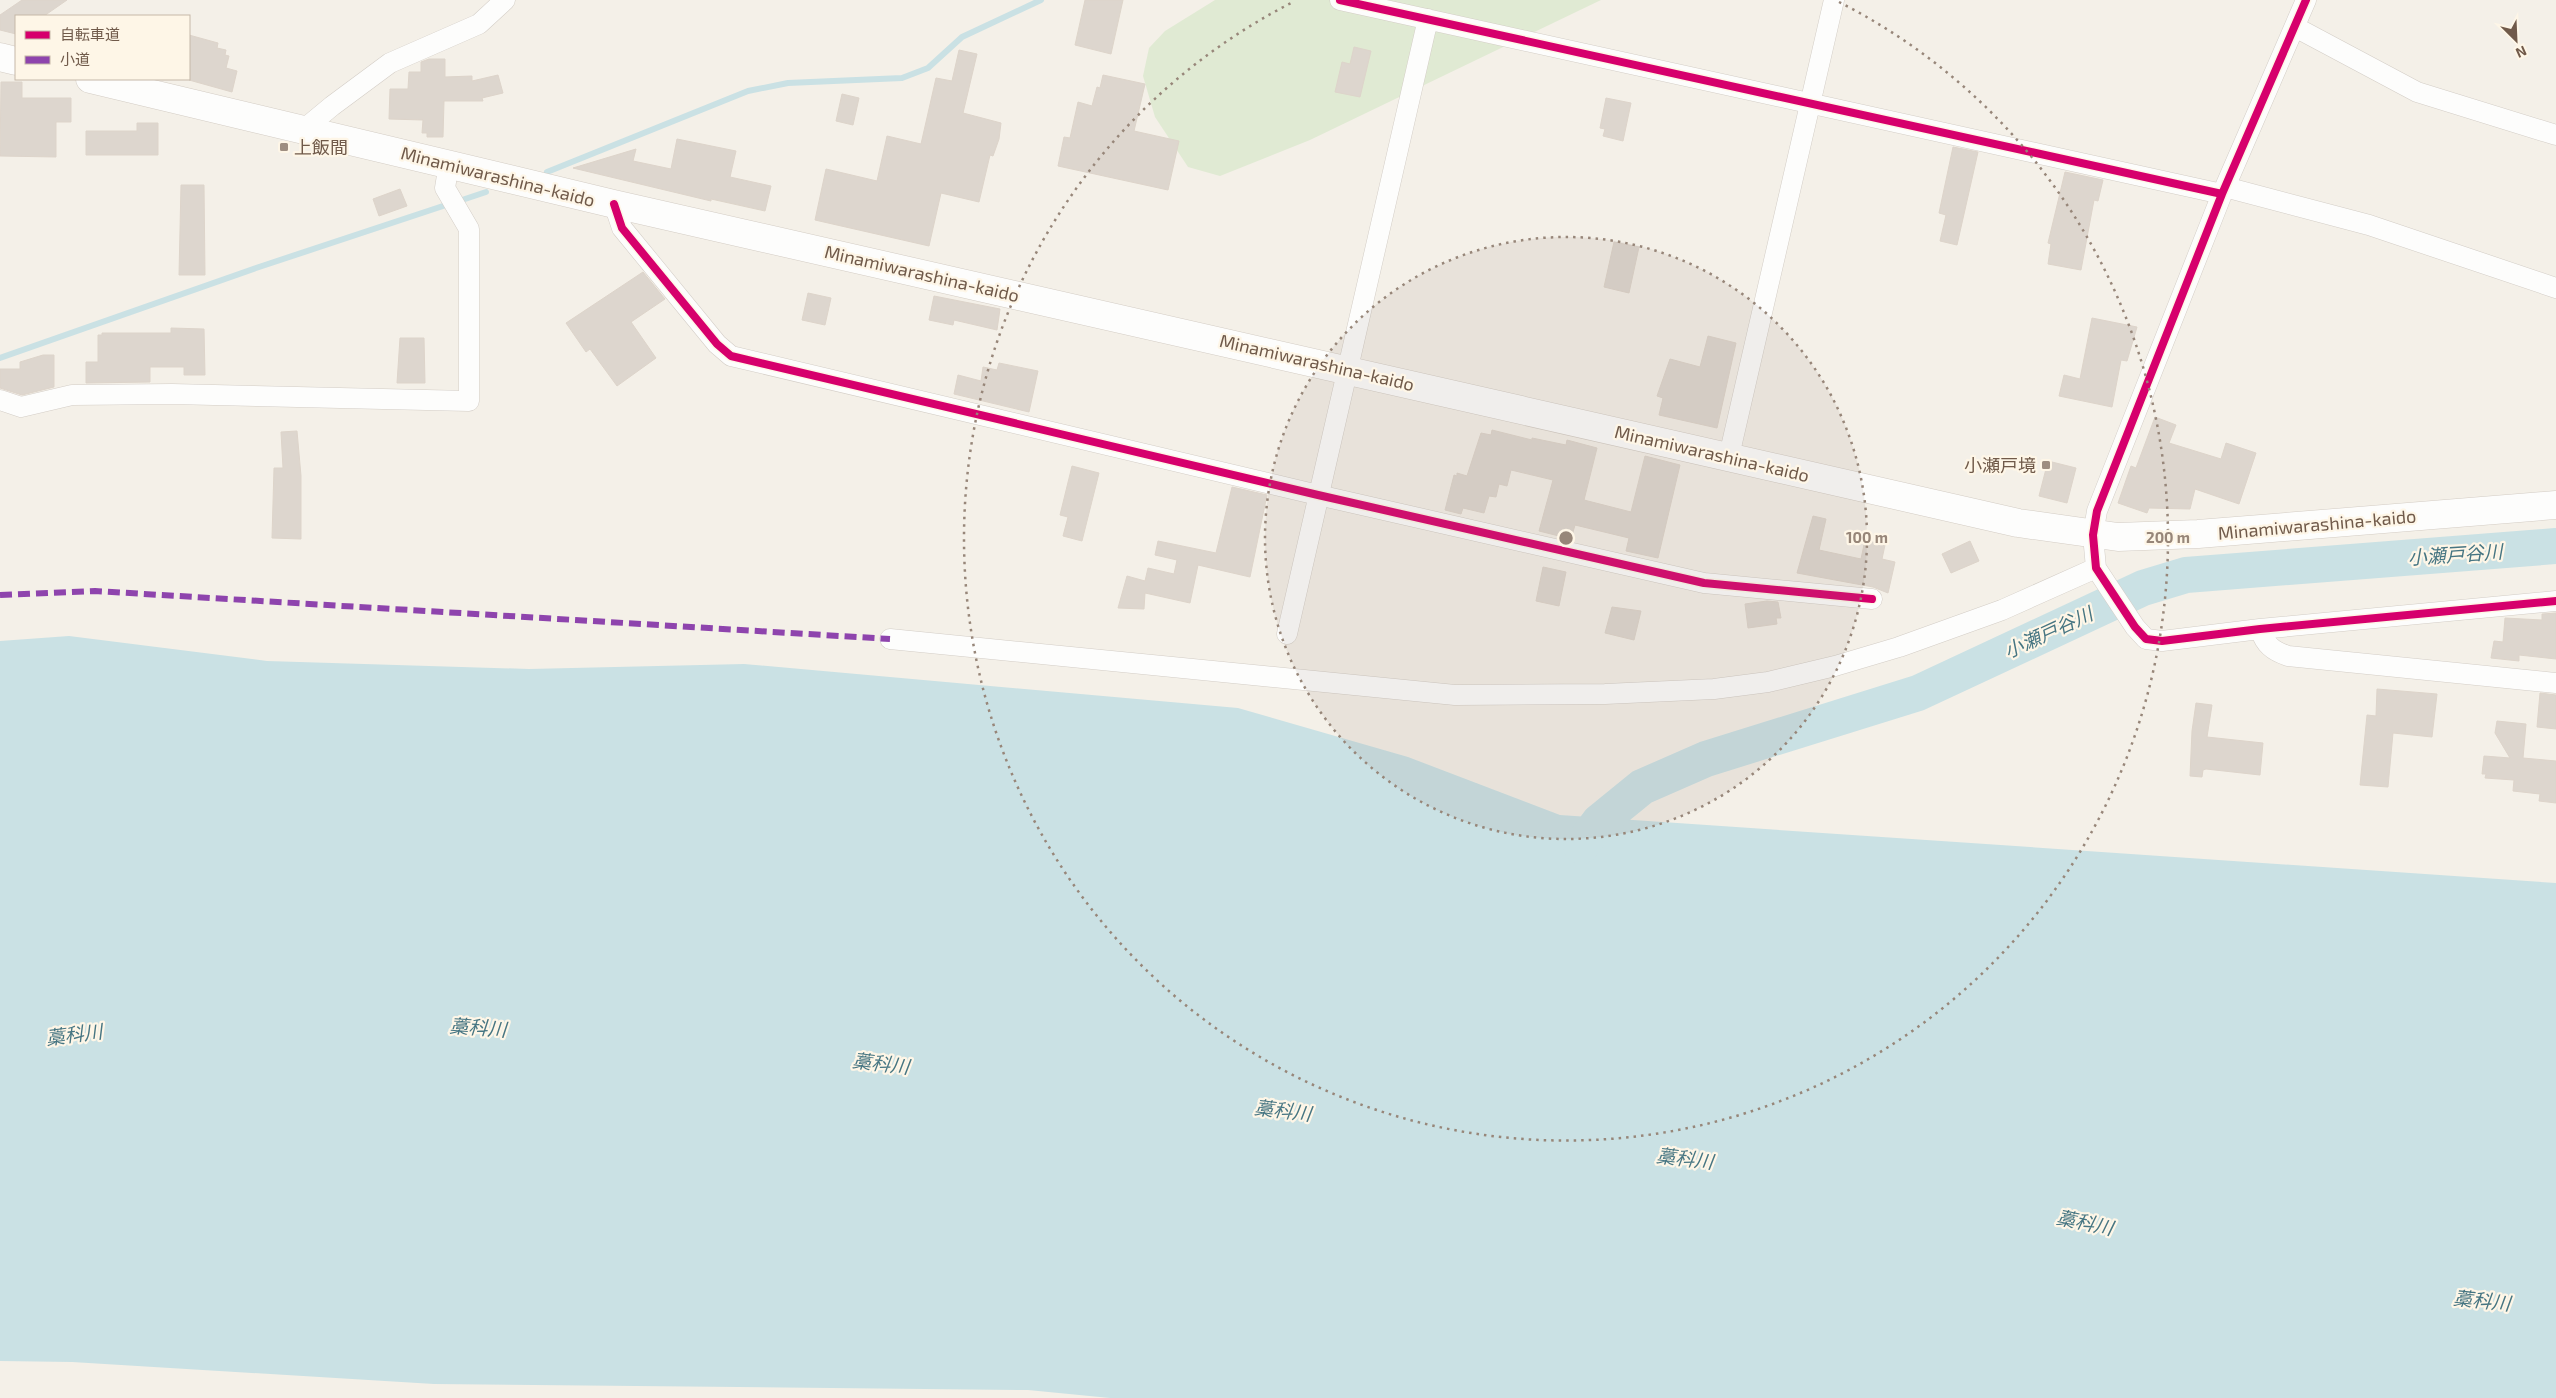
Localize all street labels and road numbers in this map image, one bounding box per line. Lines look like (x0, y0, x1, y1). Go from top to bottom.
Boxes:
street label: Minamiwarashina-kaido (399, 141, 597, 211)
street label: Minamiwarashina-kaido (823, 240, 1021, 306)
street label: Minamiwarashina-kaido (1218, 329, 1416, 395)
street label: Minamiwarashina-kaido (1613, 420, 1811, 486)
street label: Minamiwarashina-kaido (2217, 504, 2417, 544)

